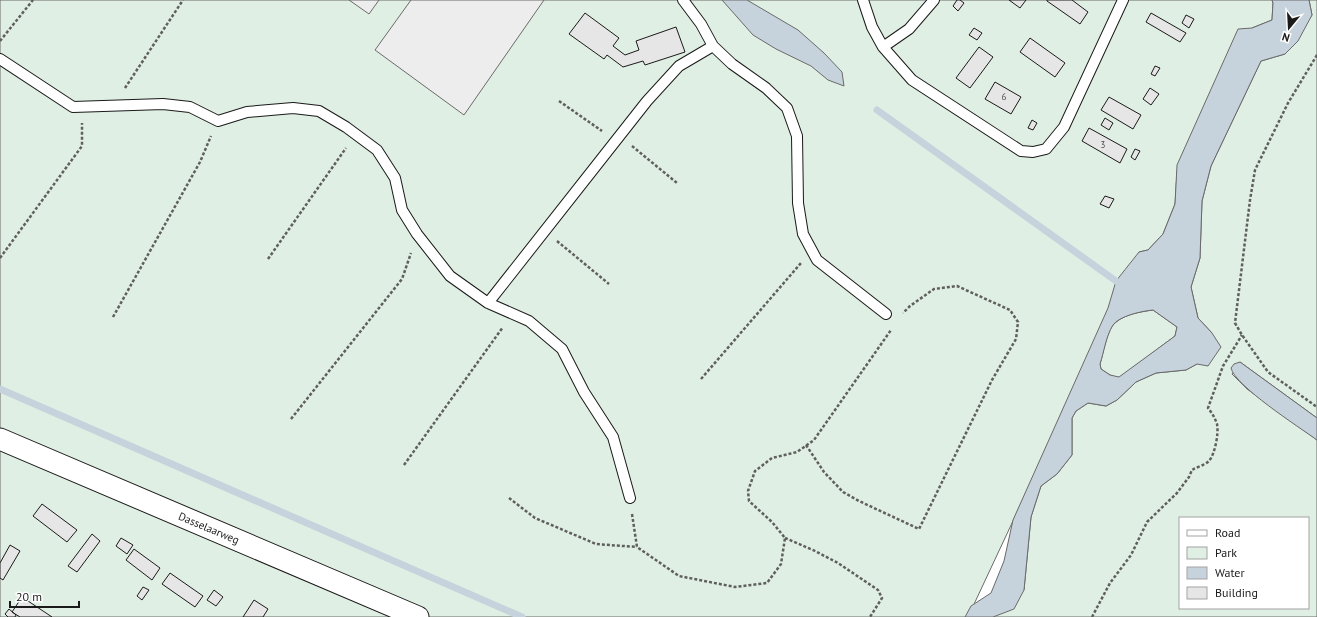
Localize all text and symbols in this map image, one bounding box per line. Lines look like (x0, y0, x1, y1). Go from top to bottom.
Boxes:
north arrow (1269, 8, 1309, 48)
text: N (1280, 30, 1292, 45)
house number: 6 (1002, 91, 1007, 102)
house number: 3 (1101, 139, 1106, 150)
street label: Dasselaarweg (176, 509, 241, 547)
legend (1179, 517, 1309, 609)
text: Road (1215, 525, 1240, 540)
text: Park (1215, 545, 1237, 560)
text: Water (1215, 565, 1245, 580)
scale bar (10, 583, 79, 609)
text: Building (1215, 585, 1258, 600)
text: 20 m (16, 589, 42, 604)

